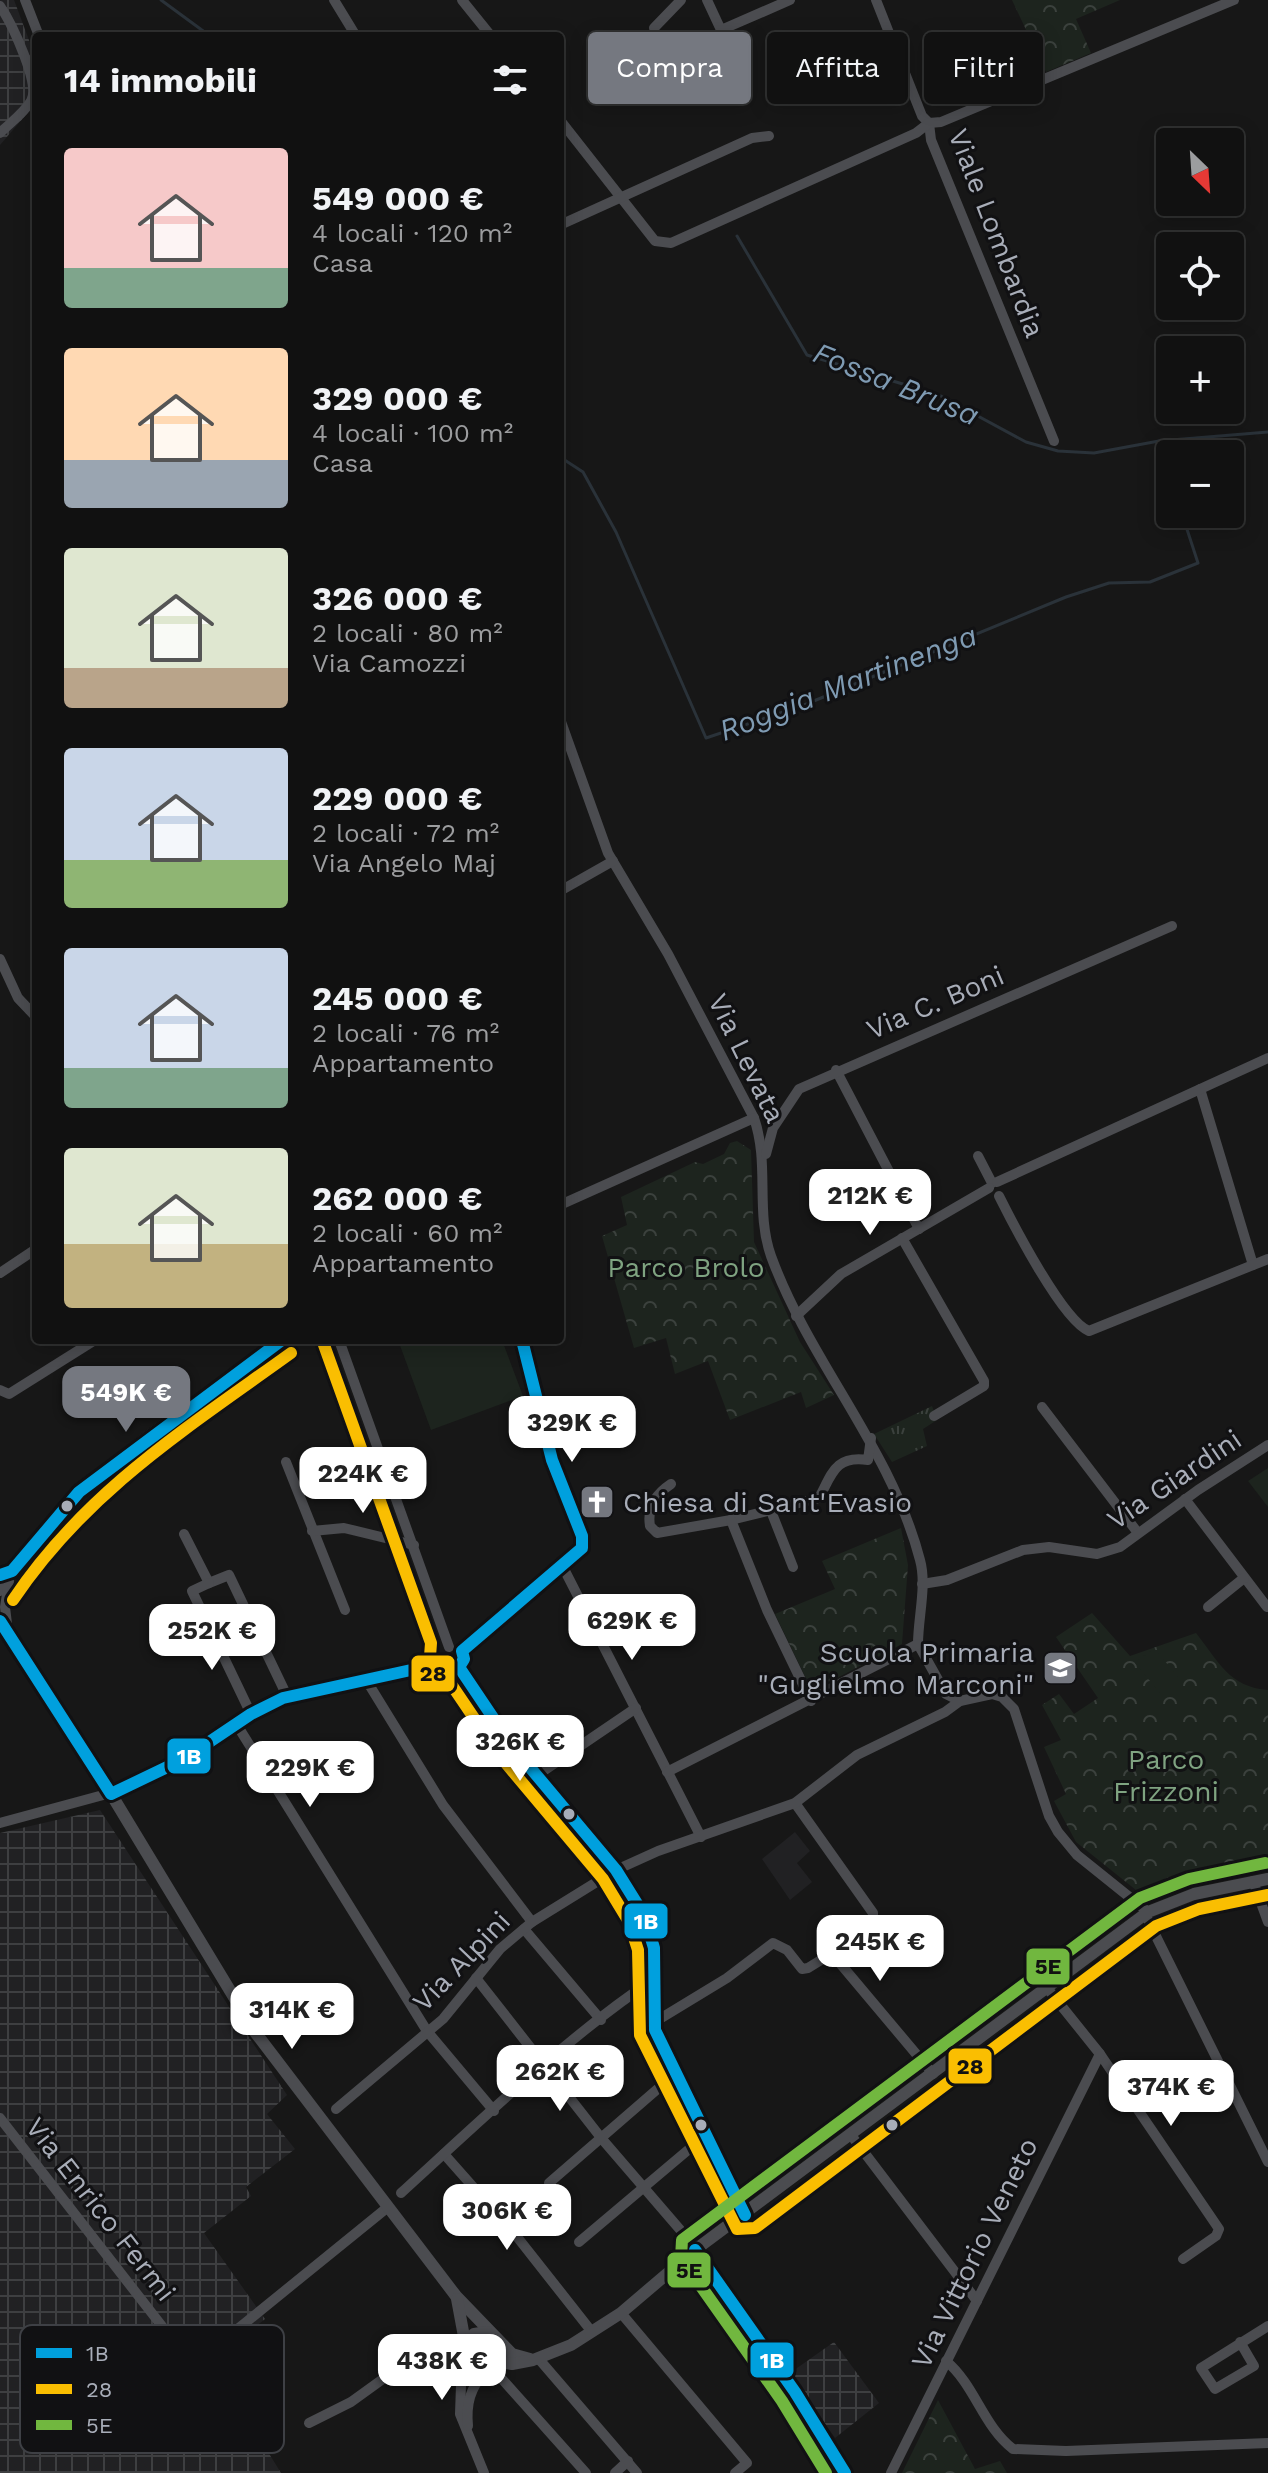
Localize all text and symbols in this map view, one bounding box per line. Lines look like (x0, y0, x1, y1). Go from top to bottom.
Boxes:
chip: Compra (588, 32, 751, 104)
chip: Affitta (767, 32, 908, 104)
chip: Filtri (924, 32, 1043, 104)
icon: filters (488, 58, 532, 102)
text: 14 immobili (64, 60, 257, 100)
street label: Viale Lombardia (942, 124, 1052, 342)
north arrow (1156, 128, 1244, 216)
map controls (1156, 128, 1244, 528)
text: 549 000 € (312, 178, 484, 218)
icon: home (128, 180, 224, 276)
text: 4 locali · 120 m² (312, 218, 512, 248)
button: locate (1156, 232, 1244, 320)
text: Casa (312, 248, 373, 278)
water label: Fossa Brusa (808, 334, 984, 433)
button: + (1156, 336, 1244, 424)
text: 329 000 € (312, 378, 482, 418)
icon: home (128, 380, 224, 476)
text: 4 locali · 100 m² (312, 418, 513, 448)
button: − (1156, 440, 1244, 528)
text: Casa (312, 448, 373, 478)
text: 326 000 € (312, 578, 482, 618)
icon: home (128, 580, 224, 676)
water label: Roggia Martinenga (714, 617, 982, 748)
text: 2 locali · 80 m² (312, 618, 503, 648)
text: Via Camozzi (312, 648, 466, 678)
text: 229 000 € (312, 778, 482, 818)
icon: home (128, 780, 224, 876)
text: 2 locali · 72 m² (312, 818, 499, 848)
text: Via Angelo Maj (312, 848, 496, 878)
street label: Via C. Boni (861, 959, 1009, 1046)
text: 245 000 € (312, 978, 483, 1018)
icon: home (128, 980, 224, 1076)
street label: Via Levata (701, 988, 792, 1128)
text: 2 locali · 76 m² (312, 1018, 499, 1048)
text: Appartamento (312, 1048, 494, 1078)
pin: 212K € (805, 1169, 935, 1237)
text: 262 000 € (312, 1178, 482, 1218)
icon: home (128, 1180, 224, 1276)
text: 212K € (827, 1180, 913, 1210)
text: 2 locali · 60 m² (312, 1218, 502, 1248)
text: Appartamento (312, 1248, 494, 1278)
park label: Parco Brolo (607, 1251, 765, 1284)
pin: 549K € (61, 1366, 191, 1434)
text: 549K € (80, 1377, 172, 1407)
pin: 329K € (507, 1396, 637, 1464)
text: 329K € (527, 1407, 617, 1437)
street label: Via Giardini (1101, 1422, 1248, 1536)
pin: 224K € (298, 1447, 428, 1515)
text: 224K € (317, 1458, 409, 1488)
church icon: Chiesa di Sant'Evasio (578, 1483, 616, 1521)
place label: Chiesa di Sant'Evasio (623, 1486, 912, 1519)
unlabelled marker (59, 1498, 75, 1514)
pin: 629K € (567, 1594, 697, 1662)
pin: 252K € (147, 1604, 277, 1672)
text: 629K € (586, 1605, 678, 1635)
text: 252K € (167, 1615, 257, 1645)
place label: Scuola Primaria "Guglielmo Marconi" (757, 1636, 1034, 1701)
school or university icon: Scuola Primaria "Guglielmo Marconi" (1041, 1649, 1079, 1687)
line badge: 28 (410, 1654, 456, 1693)
text: 28 (420, 1661, 446, 1686)
pin: 326K € (455, 1715, 585, 1783)
text: 326K € (475, 1726, 565, 1756)
line badge: 1B (166, 1737, 212, 1775)
pin: 229K € (245, 1741, 375, 1809)
park label: Parco Frizzoni (1113, 1743, 1219, 1808)
text: 1B (177, 1744, 201, 1769)
text: 229K € (265, 1752, 355, 1782)
unlabelled marker (561, 1806, 577, 1822)
line badge: 1B (623, 1902, 669, 1940)
street label: Via Alpini (406, 1905, 517, 2018)
text: 1B (634, 1909, 658, 1934)
pin: 245K € (815, 1915, 945, 1983)
text: 245K € (835, 1926, 925, 1956)
line badge: 5E (1025, 1947, 1071, 1986)
text: 5E (1035, 1954, 1061, 1979)
pin: 314K € (227, 1983, 357, 2051)
text: 314K € (249, 1994, 336, 2024)
pin: 262K € (495, 2045, 625, 2113)
line badge: 28 (947, 2047, 993, 2085)
text: 28 (957, 2054, 983, 2079)
text: 262K € (515, 2056, 605, 2086)
pin: 374K € (1106, 2060, 1236, 2128)
text: 374K € (1127, 2071, 1215, 2101)
street label: Via Enrico Fermi (19, 2111, 182, 2308)
unlabelled marker (693, 2117, 709, 2133)
unlabelled marker (884, 2117, 900, 2133)
street label: Via Vittorio Veneto (904, 2133, 1045, 2374)
pin: 306K € (442, 2184, 572, 2252)
text: 306K € (461, 2195, 553, 2225)
line badge: 5E (666, 2251, 712, 2289)
text: 5E (676, 2258, 702, 2283)
legend (20, 2325, 284, 2453)
pin: 438K € (377, 2334, 507, 2402)
text: 1B (86, 2341, 109, 2366)
line badge: 1B (749, 2341, 795, 2379)
text: 438K € (396, 2345, 488, 2375)
text: 1B (760, 2348, 784, 2373)
text: 28 (86, 2377, 112, 2402)
text: 5E (86, 2413, 113, 2438)

